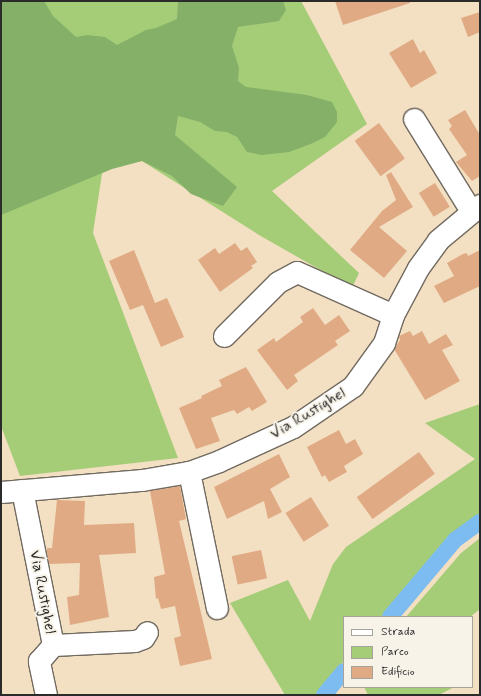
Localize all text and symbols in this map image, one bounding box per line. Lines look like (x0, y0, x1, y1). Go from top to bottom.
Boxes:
street label: Via Rustighel (267, 384, 349, 444)
street label: Via Rustighel (25, 549, 59, 635)
legend (343, 616, 473, 688)
text: Strada (381, 624, 415, 640)
text: Parco (381, 644, 409, 660)
text: Edificio (381, 664, 415, 680)

